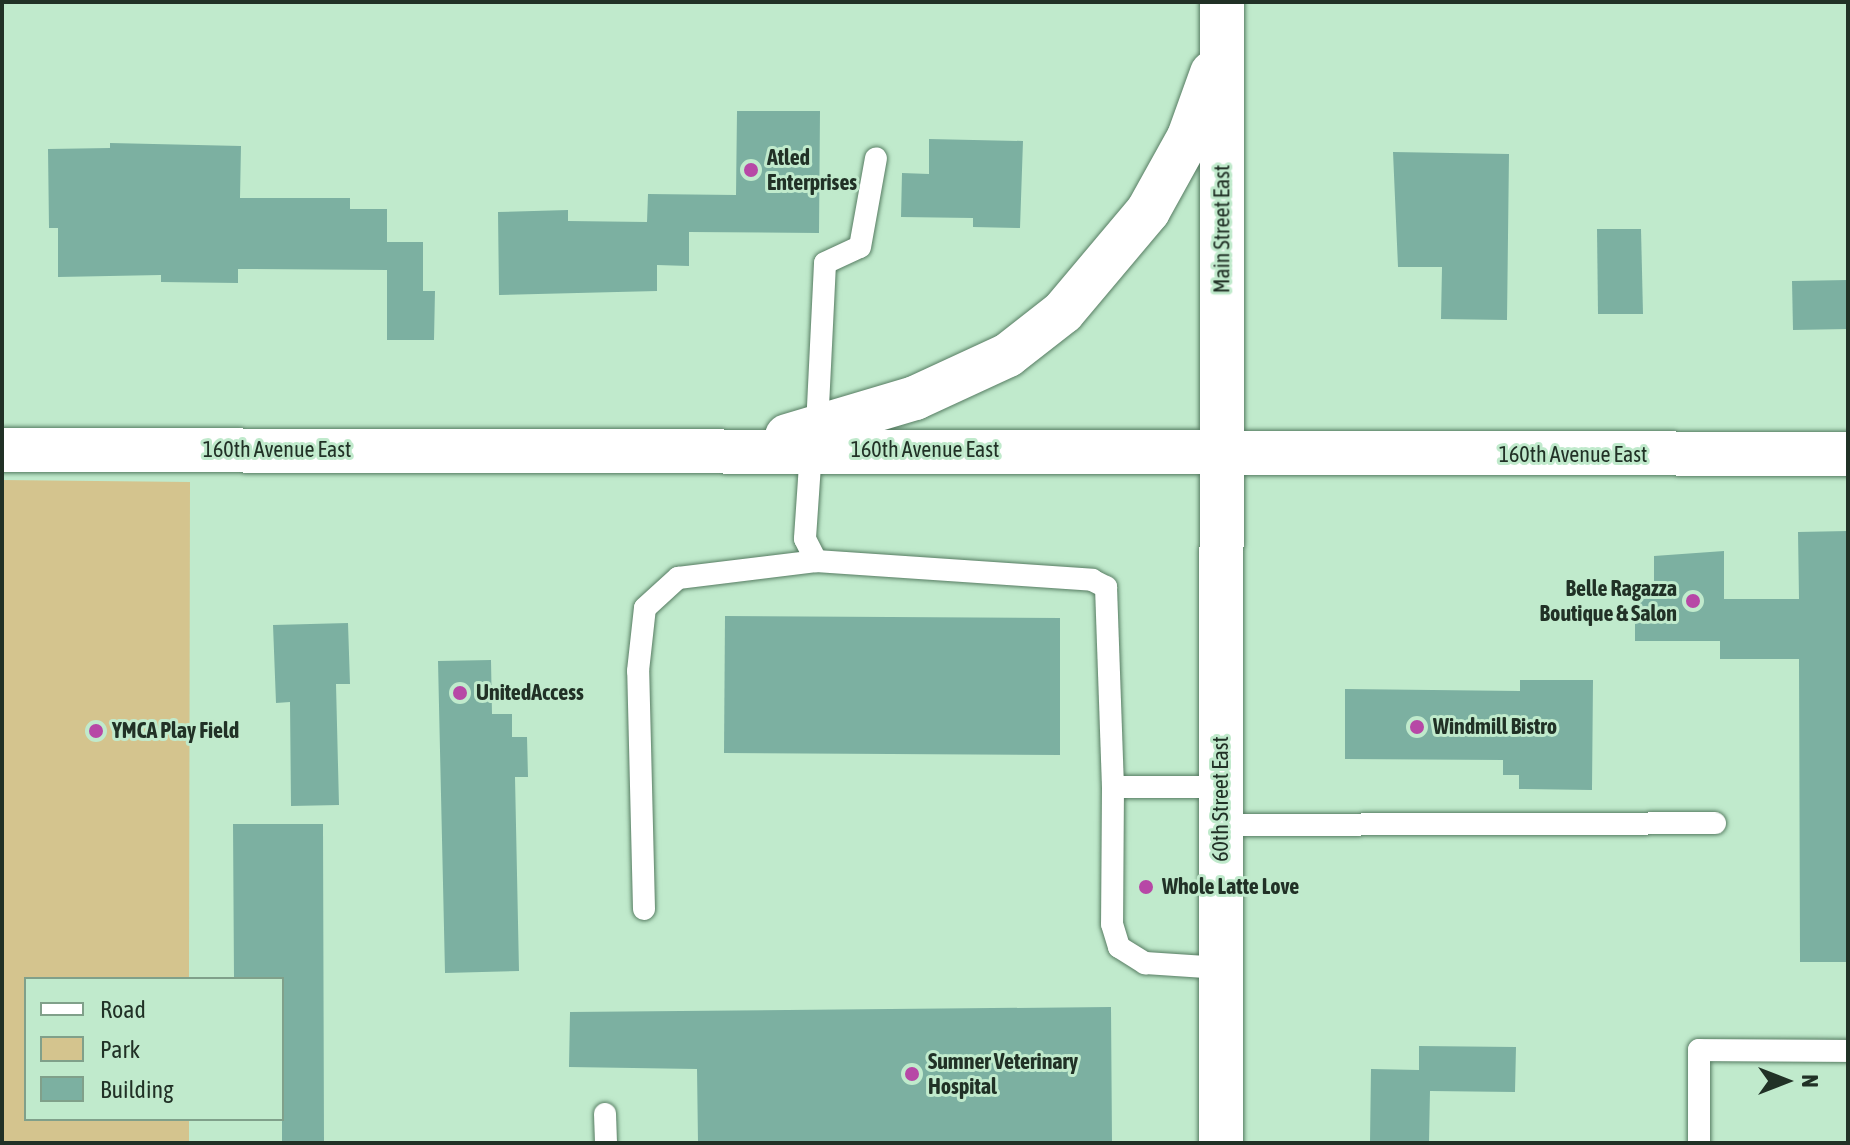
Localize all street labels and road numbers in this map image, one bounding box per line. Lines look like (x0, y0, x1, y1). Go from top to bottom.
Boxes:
street label: Main Street East (1209, 165, 1235, 293)
street label: 160th Avenue East (203, 437, 351, 463)
street label: 160th Avenue East (851, 437, 999, 463)
street label: 160th Avenue East (1499, 442, 1647, 468)
street label: 60th Street East (1208, 736, 1234, 862)

